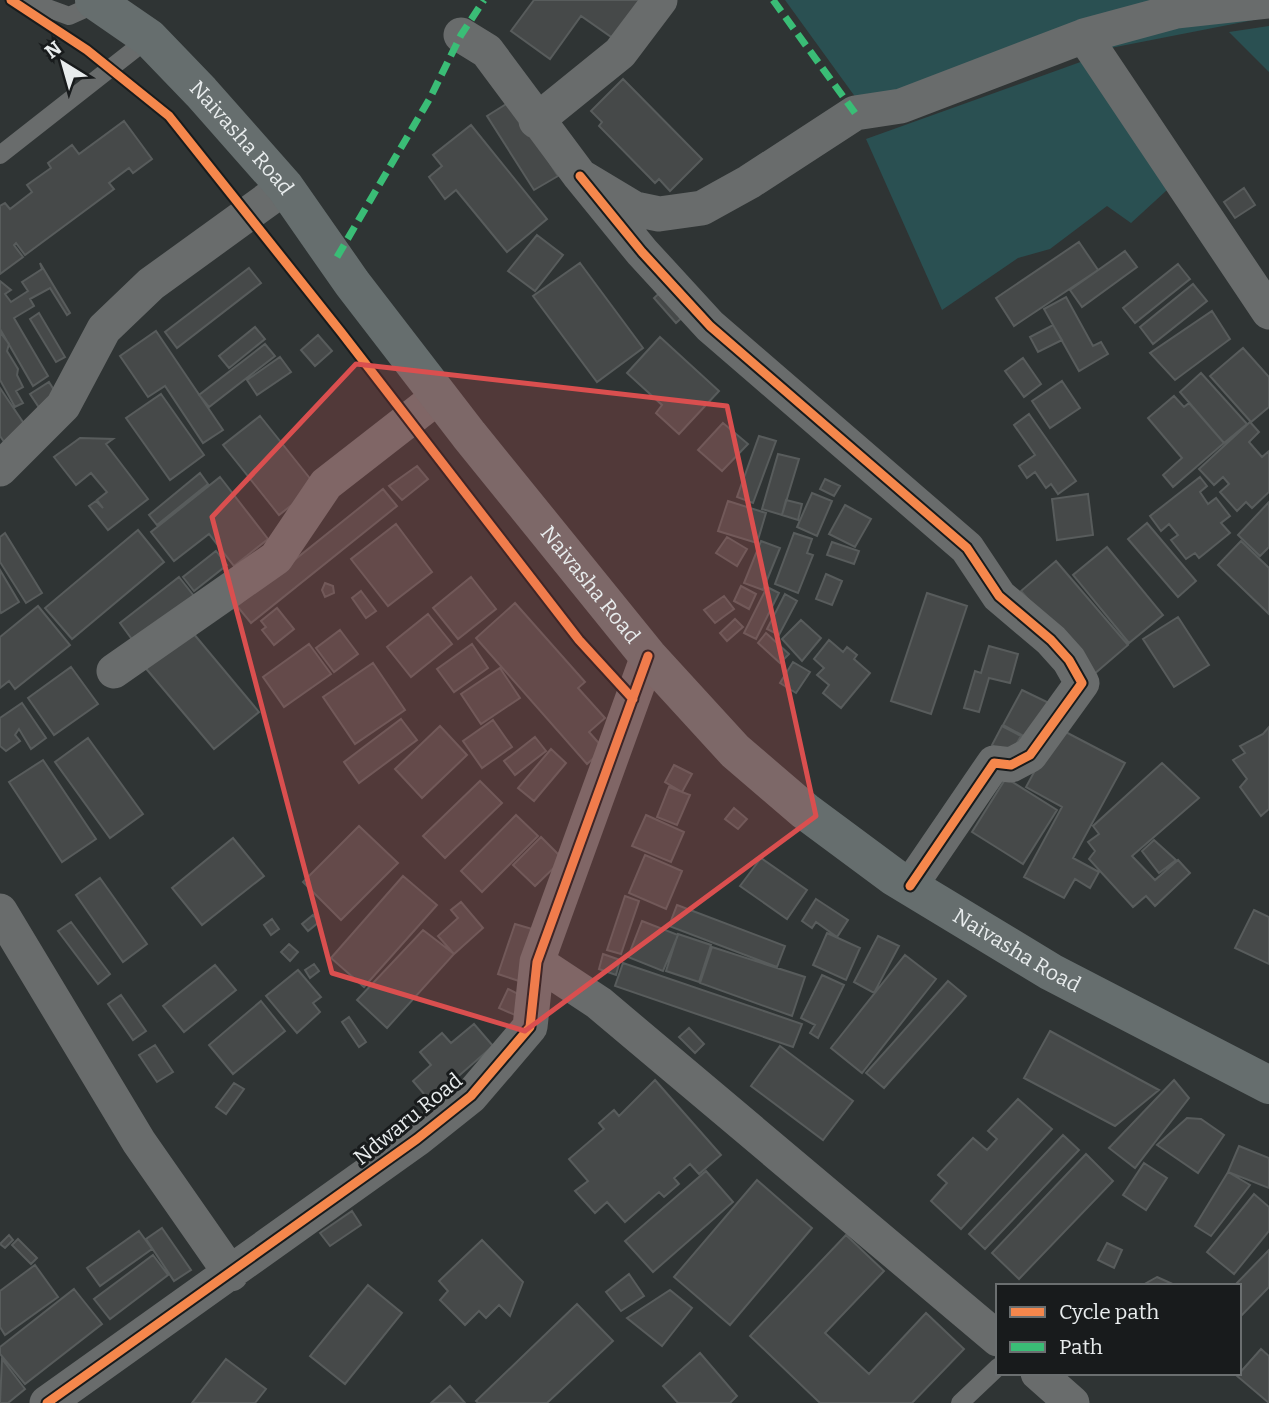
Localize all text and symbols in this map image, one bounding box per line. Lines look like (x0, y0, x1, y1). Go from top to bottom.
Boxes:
north arrow (28, 28, 98, 98)
text: N (40, 36, 66, 63)
street label: Naivasha Road (184, 75, 299, 200)
street label: Naivasha Road (535, 520, 646, 649)
street label: Naivasha Road (948, 903, 1085, 998)
street label: Ndwaru Road (349, 1067, 467, 1171)
legend (996, 1284, 1241, 1375)
text: Cycle path (1059, 1299, 1159, 1325)
text: Path (1059, 1334, 1103, 1360)

